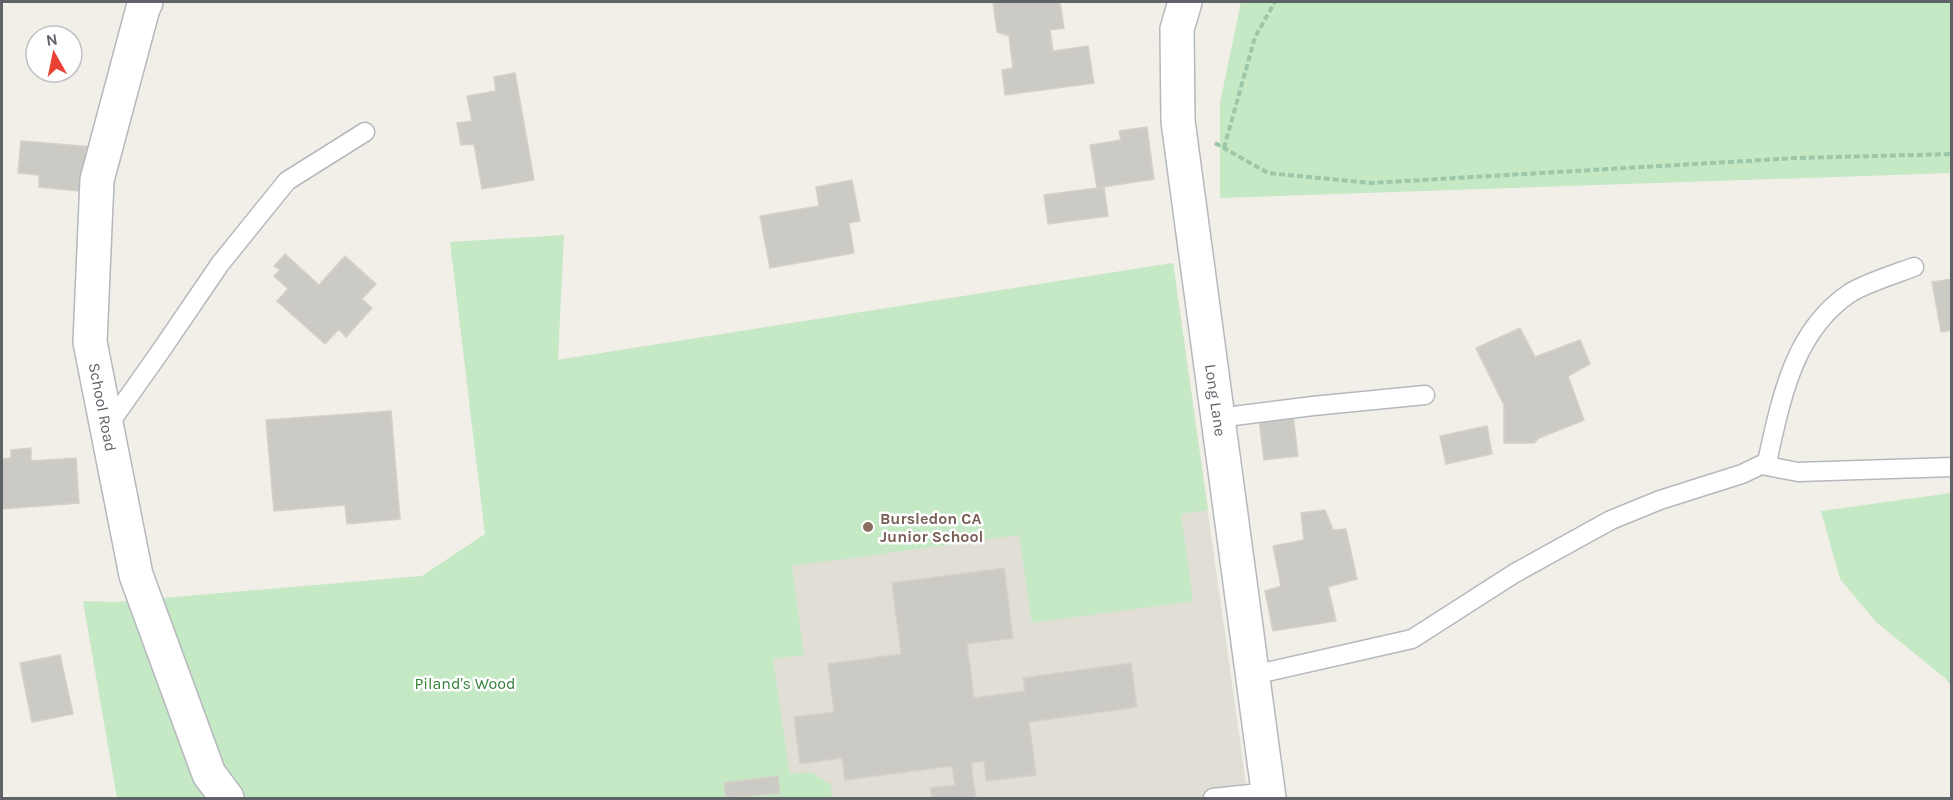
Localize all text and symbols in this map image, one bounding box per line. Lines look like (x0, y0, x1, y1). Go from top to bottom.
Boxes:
north arrow (24, 24, 84, 84)
text: N (45, 29, 59, 50)
street label: School Road (85, 361, 120, 453)
street label: Long Lane (1201, 363, 1230, 437)
place label: Bursledon CA Junior School (880, 509, 983, 546)
marker: Bursledon CA Junior School (861, 520, 875, 534)
park label: Piland's Wood (414, 674, 516, 693)

